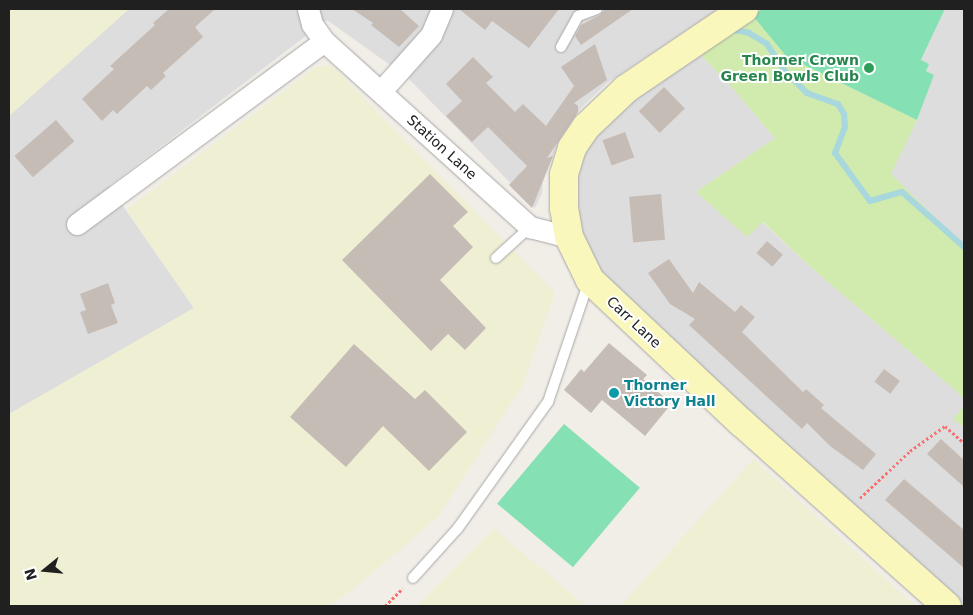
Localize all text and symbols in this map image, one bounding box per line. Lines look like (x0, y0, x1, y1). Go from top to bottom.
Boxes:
place label: Thorner Crown Green Bowls Club (720, 52, 859, 84)
marker: Thorner Crown Green Bowls Club (863, 62, 875, 74)
street label: Station Lane (404, 111, 480, 183)
street label: Carr Lane (603, 293, 665, 351)
place label: Thorner Victory Hall (624, 377, 716, 410)
marker: Thorner Victory Hall (608, 387, 620, 399)
north arrow (20, 545, 70, 595)
text: N (21, 566, 40, 582)

